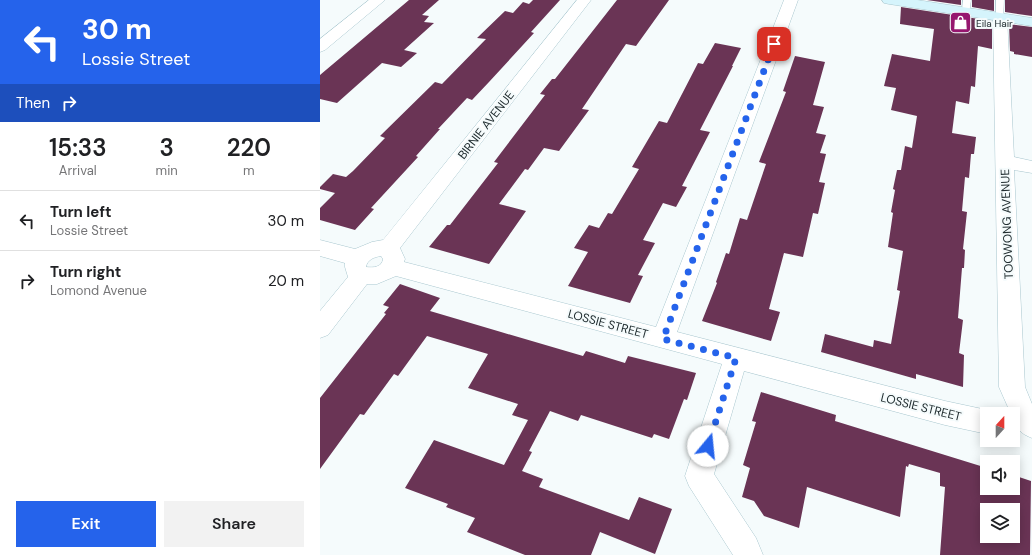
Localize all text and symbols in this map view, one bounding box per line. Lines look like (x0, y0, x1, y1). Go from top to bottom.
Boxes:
shop icon: Eila Hair (948, 10, 974, 36)
text: 30 m (82, 11, 152, 48)
icon: left (16, 16, 68, 68)
place label: Eila Hair (976, 17, 1013, 30)
pin (757, 27, 791, 61)
icon: arrive (763, 33, 785, 55)
text: Lossie Street (82, 47, 190, 71)
street label: BIRNIE AVENUE (454, 87, 518, 163)
icon: right (58, 92, 80, 114)
text: Then (16, 93, 50, 113)
text: 15:33 (49, 132, 107, 163)
text: 3 (159, 132, 174, 163)
text: 220 (227, 132, 271, 163)
text: Arrival (59, 162, 97, 179)
text: min (156, 162, 178, 179)
text: m (243, 162, 255, 179)
street label: TOOWONG AVENUE (997, 168, 1017, 279)
text: Turn left (50, 202, 111, 222)
icon: left (16, 210, 38, 232)
text: 30 m (268, 211, 304, 231)
text: Lossie Street (50, 222, 128, 239)
text: Turn right (50, 262, 121, 282)
icon: right (16, 270, 38, 292)
text: 20 m (268, 271, 304, 291)
text: Lomond Avenue (50, 282, 147, 299)
street label: LOSSIE STREET (566, 306, 650, 342)
street label: LOSSIE STREET (879, 389, 963, 425)
north arrow (980, 407, 1020, 447)
map controls (980, 407, 1020, 543)
position arrow (687, 425, 729, 467)
button: sound (980, 455, 1020, 495)
button: Exit (16, 501, 156, 547)
button: Share (164, 501, 304, 547)
button: layers (980, 503, 1020, 543)

